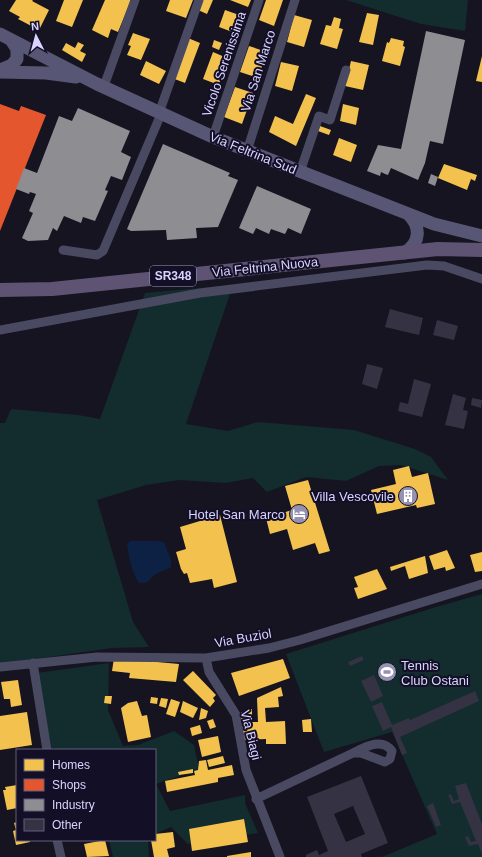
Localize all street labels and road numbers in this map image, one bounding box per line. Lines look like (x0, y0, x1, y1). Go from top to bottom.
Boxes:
street label: Vicolo Serenissima (199, 9, 249, 119)
street label: Via San Marco (238, 28, 278, 114)
street label: Via Feltrina Sud (207, 129, 299, 177)
street label: Via Feltrina Nuova (211, 254, 320, 280)
road number: SR348 (150, 266, 196, 286)
street label: Via Buziol (213, 626, 273, 650)
street label: Via Biagi (238, 708, 264, 762)

